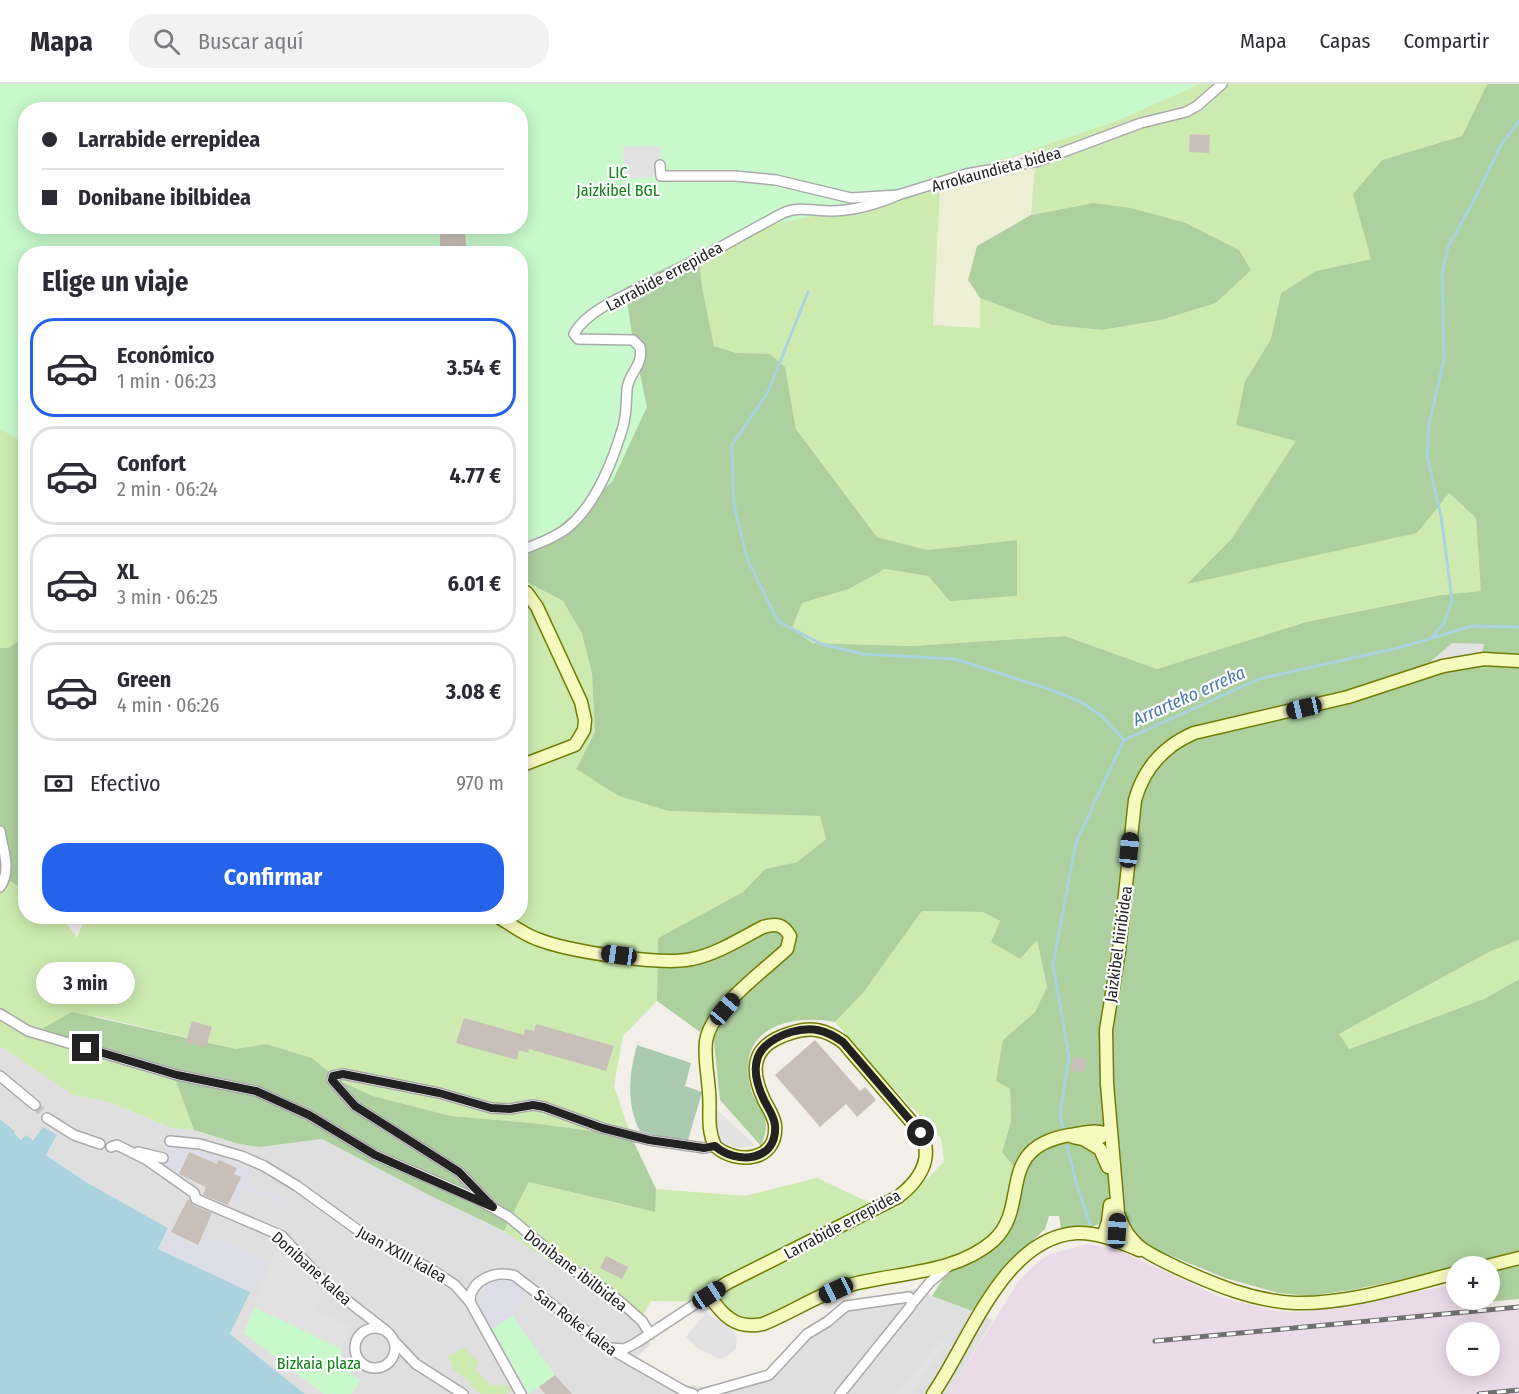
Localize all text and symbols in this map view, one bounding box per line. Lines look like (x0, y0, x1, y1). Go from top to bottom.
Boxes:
search box (129, 14, 549, 68)
text: Mapa (30, 25, 93, 58)
icon: search (150, 25, 183, 58)
text: Buscar aquí (198, 28, 303, 55)
text: Mapa (1240, 28, 1287, 54)
text: Capas (1320, 28, 1370, 54)
text: Compartir (1403, 28, 1489, 54)
text: Larrabide errepidea (78, 126, 260, 153)
street label: Arrokaundieta bidea (929, 143, 1063, 196)
park label: LIC Jaizkibel BGL (576, 163, 660, 200)
text: Donibane ibilbidea (78, 184, 251, 211)
street label: Larrabide errepidea (603, 238, 726, 315)
text: Elige un viaje (42, 266, 188, 298)
icon: car (45, 341, 99, 395)
text: Económico (117, 342, 215, 369)
text: 3.54 € (447, 354, 501, 381)
text: 1 min · 06:23 (117, 369, 216, 393)
icon: car (45, 449, 99, 503)
text: Confort (117, 450, 186, 477)
text: 4.77 € (449, 462, 501, 489)
text: 2 min · 06:24 (117, 477, 218, 501)
icon: car (45, 557, 99, 611)
text: XL (117, 558, 139, 585)
text: 6.01 € (448, 570, 501, 597)
text: 3 min · 06:25 (117, 585, 218, 609)
water label: Arrarteko erreka (1129, 661, 1249, 731)
icon: car (45, 665, 99, 719)
text: Green (117, 666, 171, 693)
text: 3.08 € (446, 678, 501, 705)
text: 4 min · 06:26 (117, 693, 219, 717)
car (1284, 695, 1324, 721)
icon: cash (42, 767, 75, 800)
text: Efectivo (90, 770, 161, 797)
text: 970 m (456, 771, 504, 795)
car (1118, 831, 1140, 869)
button: Confirmar (42, 843, 504, 912)
street label: Jaizkibel hiribidea (1101, 885, 1136, 1003)
car (600, 944, 638, 966)
callout: 3 min (36, 961, 136, 1003)
text: 3 min (63, 971, 108, 995)
car (707, 989, 743, 1029)
route end (72, 1034, 99, 1061)
route start (907, 1119, 934, 1146)
street label: Larrabide errepidea (781, 1186, 904, 1263)
car (1107, 1213, 1127, 1249)
street label: Juan XXIII kalea (354, 1222, 450, 1287)
street label: Donibane ibilbidea (520, 1225, 631, 1315)
street label: Donibane kalea (268, 1227, 356, 1309)
map controls (1446, 1256, 1500, 1376)
button: + (1446, 1256, 1500, 1310)
car (816, 1274, 856, 1306)
car (689, 1278, 729, 1312)
street label: San Roke kalea (531, 1285, 621, 1360)
button: − (1446, 1322, 1500, 1376)
park label: Bizkaia plaza (277, 1354, 361, 1373)

